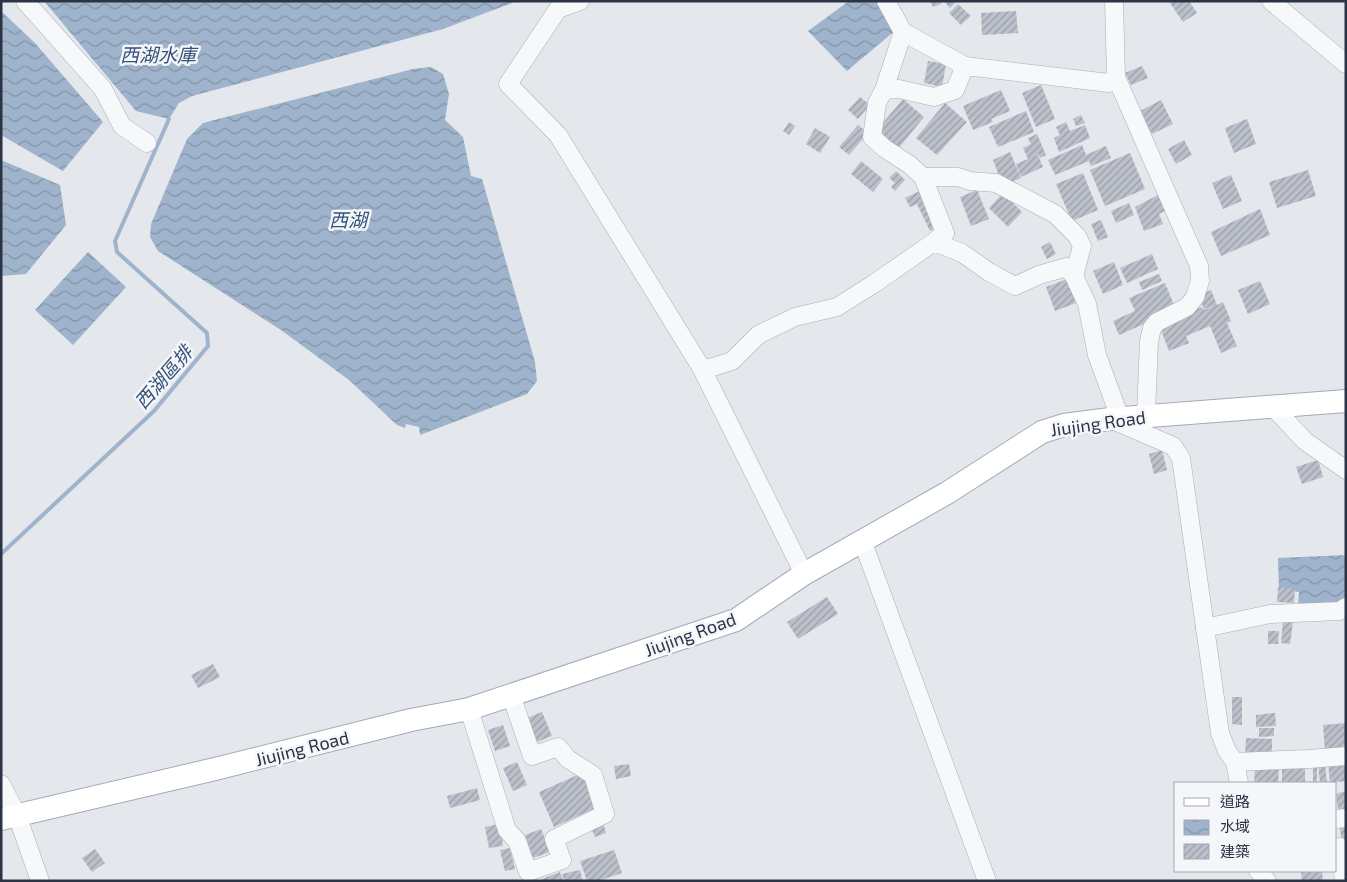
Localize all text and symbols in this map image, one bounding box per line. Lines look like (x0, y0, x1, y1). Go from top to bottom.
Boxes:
water label: 西湖水庫 (120, 43, 199, 66)
water label: 西湖 (329, 208, 370, 231)
water label: 西湖區排 (129, 339, 199, 413)
street label: Jiujing Road (1049, 405, 1147, 441)
street label: Jiujing Road (641, 607, 739, 661)
street label: Jiujing Road (253, 726, 351, 770)
legend (1174, 782, 1337, 872)
text: 道路 (1220, 792, 1250, 810)
text: 水域 (1220, 817, 1250, 835)
text: 建築 (1220, 842, 1250, 860)

